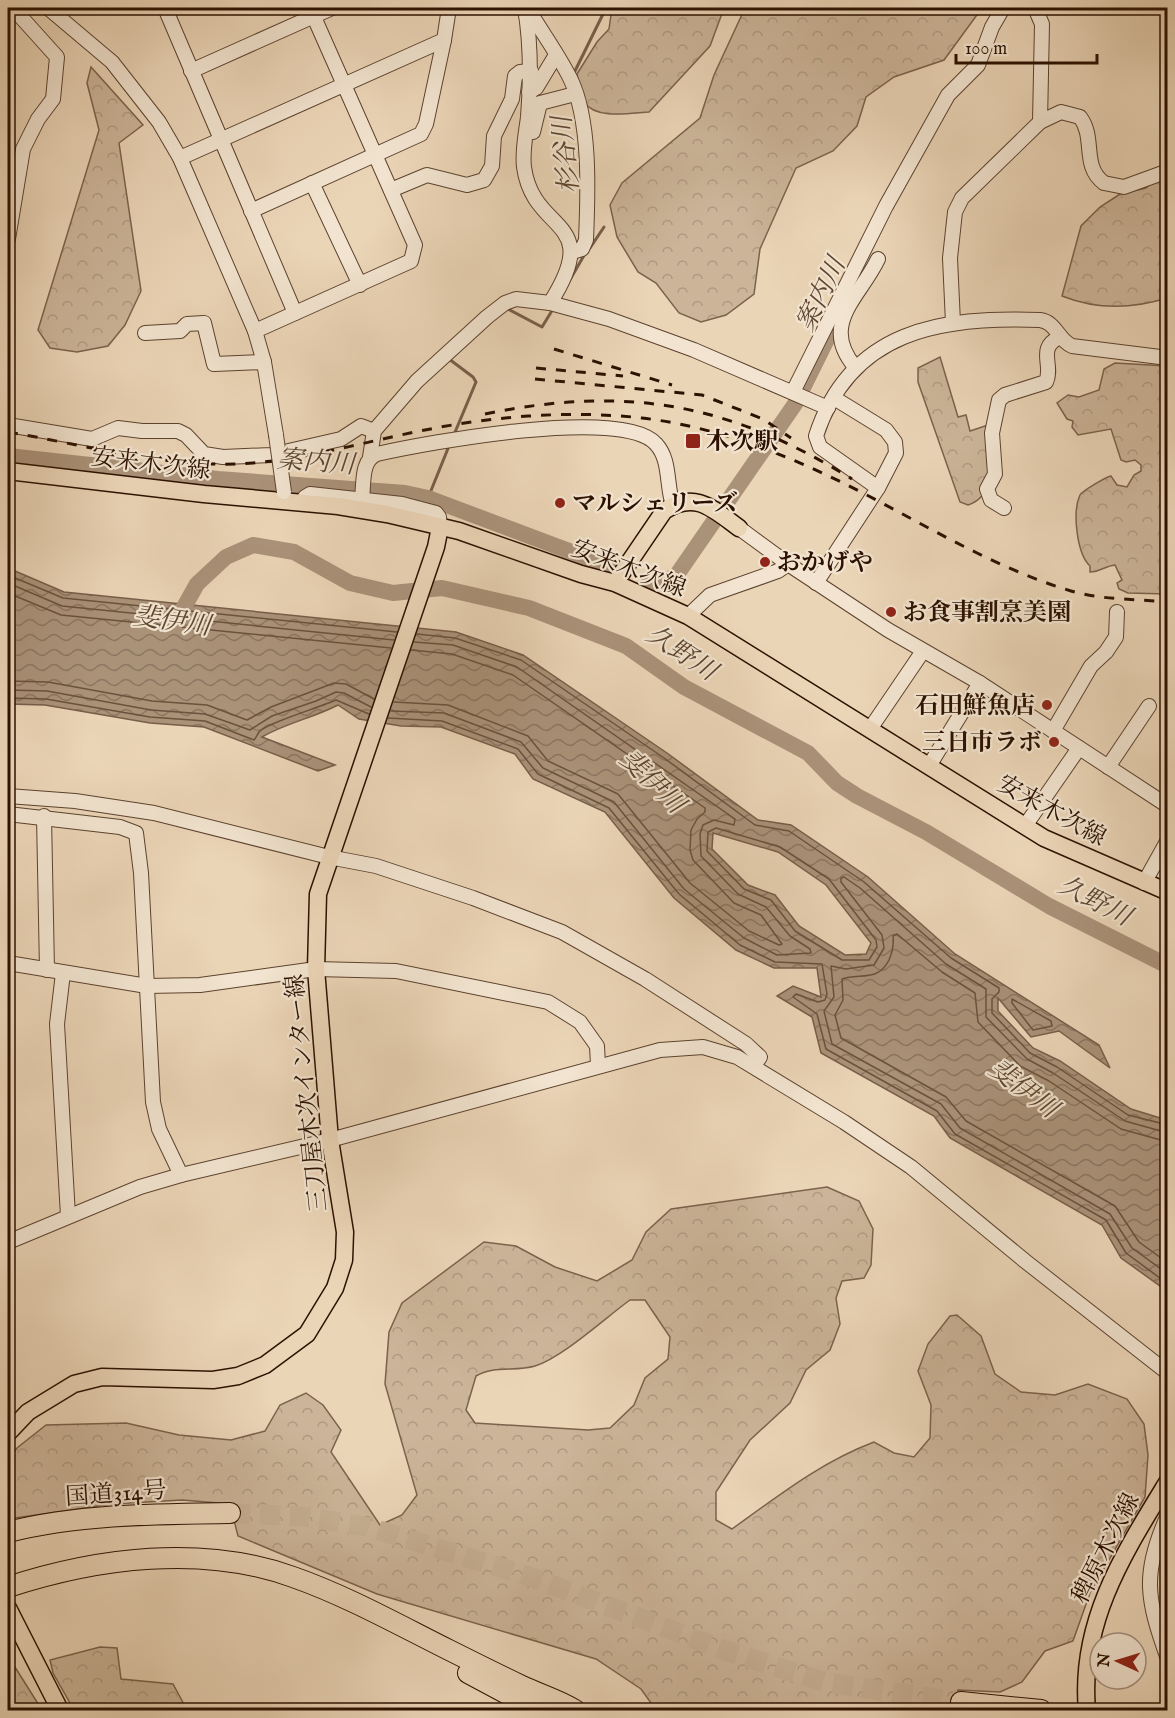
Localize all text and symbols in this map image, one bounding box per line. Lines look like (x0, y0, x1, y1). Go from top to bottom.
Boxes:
scale bar (956, 27, 1097, 65)
text: 100 m (965, 38, 1007, 61)
water label: 杉谷川 (546, 111, 587, 195)
water label: 案内川 (789, 250, 855, 337)
place label: 木次駅 (706, 427, 778, 458)
marker: 木次駅 (684, 432, 702, 450)
street label: 安来木次線 (89, 442, 212, 487)
water label: 案内川 (276, 443, 359, 482)
place label: マルシェリーズ (572, 489, 738, 520)
marker: マルシェリーズ (553, 496, 567, 510)
street label: 安来木次線 (567, 533, 690, 605)
place label: おかげや (777, 548, 873, 579)
marker: おかげや (758, 555, 772, 569)
place label: お食事割烹美園 (903, 598, 1071, 629)
water label: 斐伊川 (131, 600, 216, 644)
marker: お食事割烹美園 (884, 605, 898, 619)
water label: 久野川 (639, 618, 725, 690)
place label: 石田鮮魚店 (915, 691, 1035, 722)
marker: 石田鮮魚店 (1040, 698, 1054, 712)
place label: 三日市ラボ (922, 728, 1042, 759)
marker: 三日市ラボ (1047, 735, 1061, 749)
water label: 斐伊川 (612, 743, 694, 823)
street label: 安来木次線 (991, 769, 1111, 854)
water label: 久野川 (1052, 869, 1139, 935)
street label: 三刀屋木次インター線 (280, 972, 335, 1213)
water label: 斐伊川 (982, 1053, 1067, 1128)
street label: 国道314号 (64, 1475, 168, 1514)
street label: 稗原木次線 (1065, 1488, 1147, 1609)
north arrow (1088, 1631, 1148, 1691)
text: N (1095, 1652, 1116, 1669)

